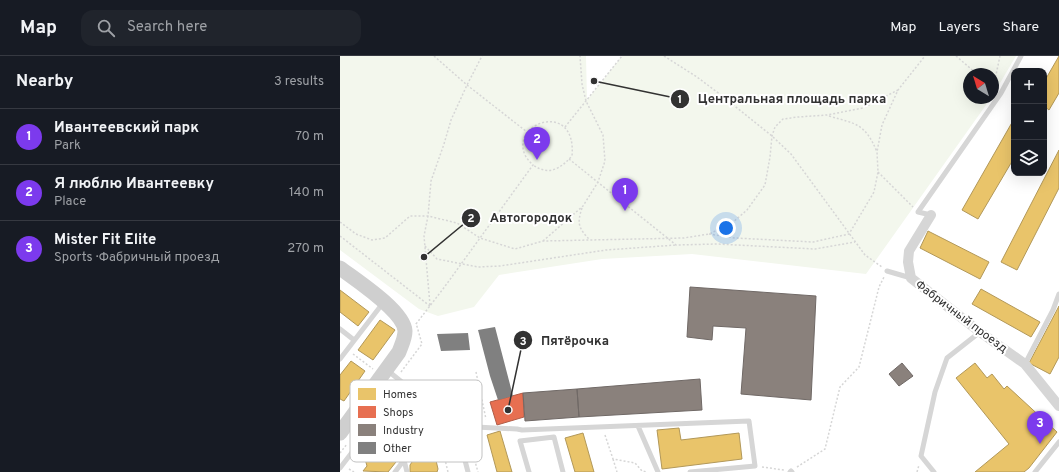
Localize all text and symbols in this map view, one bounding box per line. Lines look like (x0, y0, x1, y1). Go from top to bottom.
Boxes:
search box (81, 10, 361, 46)
text: Map (20, 16, 57, 40)
icon: search (95, 17, 117, 39)
text: Search here (127, 18, 207, 37)
text: Map (890, 19, 916, 36)
text: Layers (938, 19, 980, 36)
text: Share (1002, 19, 1039, 36)
north arrow (963, 68, 999, 104)
map controls (1011, 68, 1047, 176)
button: + (1011, 68, 1047, 104)
text: Nearby (16, 71, 73, 93)
text: 3 results (274, 74, 324, 90)
callout: Центральная площадь парка (670, 86, 894, 111)
text: 1 (678, 92, 682, 108)
text: Центральная площадь парка (698, 92, 886, 108)
button: − (1011, 104, 1047, 140)
text: Ивантеевский парк (54, 119, 199, 138)
pin: 2 (524, 127, 550, 160)
text: 1 (26, 129, 32, 145)
text: 70 m (295, 129, 324, 145)
text: Park (54, 138, 81, 154)
button: layers (1011, 140, 1047, 176)
text: Я люблю Ивантеевку (54, 175, 214, 194)
pin: 1 (612, 178, 638, 211)
text: 2 (25, 185, 33, 201)
text: 140 m (289, 185, 324, 201)
text: Place (54, 194, 86, 210)
callout: Автогородок (461, 205, 580, 230)
text: 2 (467, 211, 475, 227)
text: Автогородок (490, 211, 573, 227)
your location (716, 218, 736, 238)
text: Mister Fit Elite (54, 231, 156, 250)
text: 3 (25, 241, 33, 257)
text: 270 m (287, 241, 324, 257)
text: Sports · Фабричный проезд (54, 250, 220, 266)
street label: Фабричный проезд (912, 277, 1010, 357)
callout: Пятёрочка (513, 328, 617, 353)
text: 3 (519, 334, 527, 350)
text: Пятёрочка (541, 334, 609, 350)
legend (350, 380, 482, 462)
text: Homes (383, 388, 417, 402)
text: Shops (383, 406, 413, 420)
pin: 3 (1027, 411, 1053, 444)
text: Industry (383, 424, 424, 438)
text: Other (383, 442, 412, 456)

